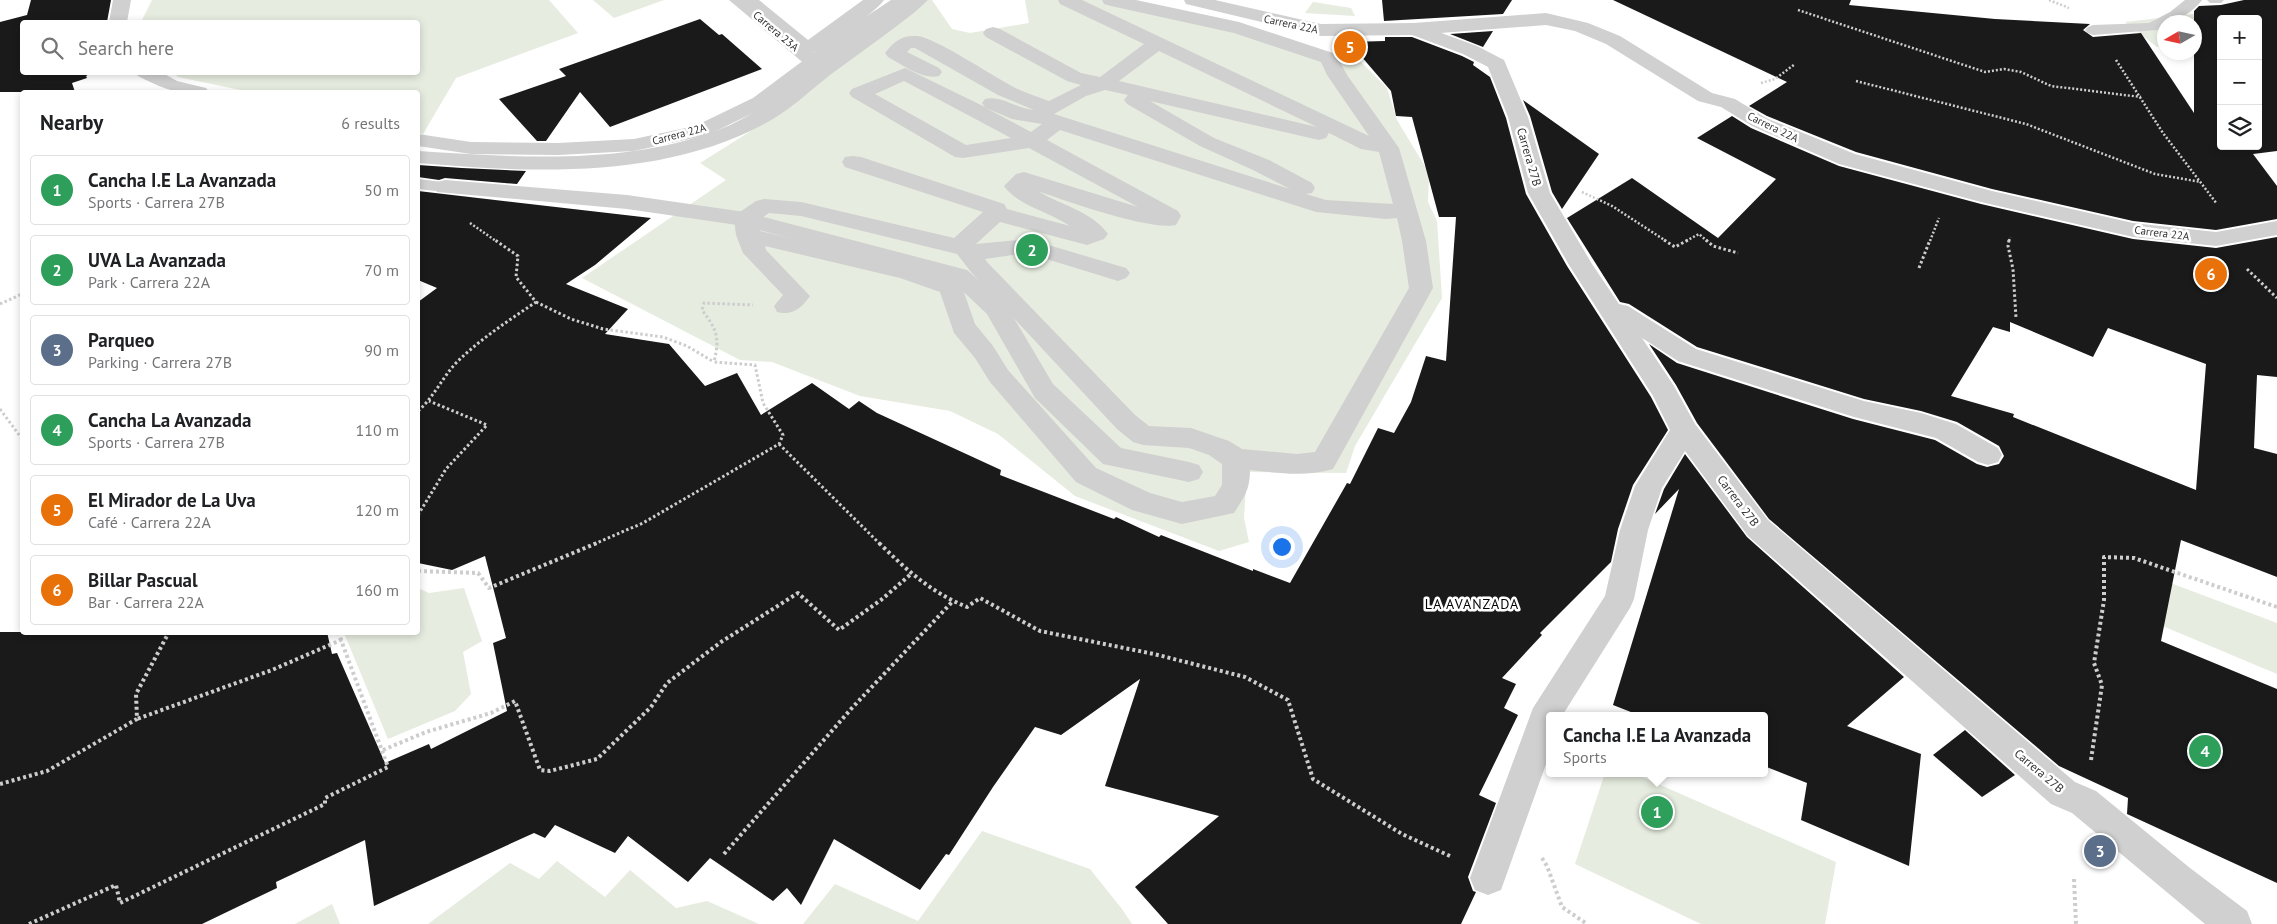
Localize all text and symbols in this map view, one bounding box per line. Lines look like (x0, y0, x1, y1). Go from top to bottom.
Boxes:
street label: Carrera 23A (750, 8, 802, 54)
street label: Carrera 22A (1263, 11, 1320, 37)
north arrow (2157, 15, 2202, 60)
map controls (2217, 15, 2262, 150)
button: + (2217, 15, 2262, 60)
search box (20, 20, 420, 75)
pin: 5 (1334, 28, 1366, 66)
icon: search (38, 34, 66, 62)
text: Search here (78, 36, 174, 60)
button: − (2217, 60, 2262, 105)
button: layers (2217, 105, 2262, 150)
text: Nearby (40, 109, 103, 136)
street label: Carrera 22A (1745, 109, 1801, 146)
text: 6 results (341, 113, 400, 133)
street label: Carrera 22A (651, 120, 708, 148)
street label: Carrera 27B (1514, 126, 1545, 188)
text: Cancha I.E La Avanzada (88, 168, 276, 192)
text: 1 (52, 180, 62, 200)
text: 50 m (364, 180, 399, 200)
text: Sports · Carrera 27B (88, 192, 225, 212)
street label: Carrera 22A (2134, 223, 2191, 243)
pin: 2 (1016, 231, 1048, 269)
text: UVA La Avanzada (88, 248, 226, 272)
pin: 6 (2195, 255, 2227, 293)
text: 2 (52, 260, 62, 280)
text: 70 m (364, 260, 399, 280)
text: Park · Carrera 22A (88, 272, 210, 292)
text: Parqueo (88, 328, 155, 352)
text: 3 (52, 340, 62, 360)
text: 90 m (364, 340, 399, 360)
text: Parking · Carrera 27B (88, 352, 232, 372)
text: Cancha La Avanzada (88, 408, 251, 432)
text: 4 (52, 420, 62, 440)
text: 110 m (356, 420, 399, 440)
text: Sports · Carrera 27B (88, 432, 225, 452)
street label: Carrera 27B (1714, 472, 1762, 529)
text: El Mirador de La Uva (88, 488, 256, 512)
text: 5 (52, 500, 62, 520)
text: 120 m (356, 500, 399, 520)
text: Café · Carrera 22A (88, 512, 211, 532)
your location (1269, 534, 1295, 560)
text: Billar Pascual (88, 568, 198, 592)
text: 6 (52, 580, 62, 600)
text: 160 m (356, 580, 399, 600)
text: Bar · Carrera 22A (88, 592, 204, 612)
district label: LA AVANZADA (1425, 595, 1519, 613)
popup (1546, 712, 1768, 777)
text: Cancha I.E La Avanzada (1563, 723, 1751, 747)
pin: 4 (2189, 732, 2221, 770)
street label: Carrera 27B (2011, 746, 2067, 796)
text: Sports (1563, 747, 1607, 767)
pin: 1 (1641, 793, 1673, 831)
pin: 3 (2084, 832, 2116, 870)

